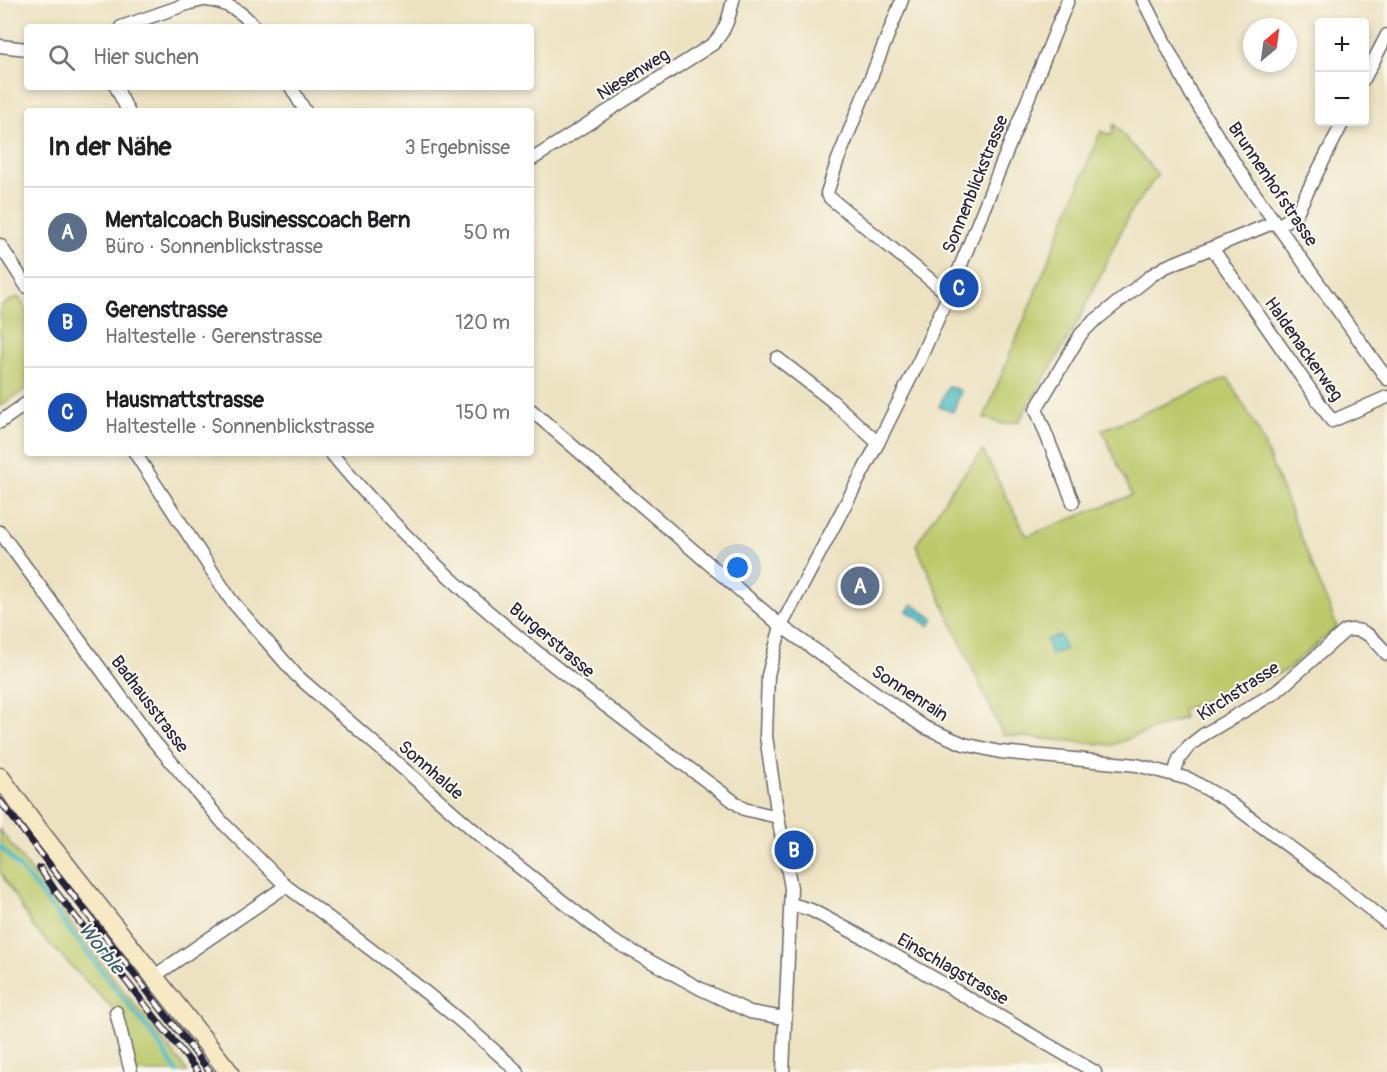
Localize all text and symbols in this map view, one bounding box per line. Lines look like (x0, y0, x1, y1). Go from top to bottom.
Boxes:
north arrow (1243, 18, 1297, 72)
map controls (1315, 18, 1369, 126)
button: + (1315, 18, 1369, 72)
search box (24, 24, 534, 90)
icon: search (45, 41, 78, 74)
text: Hier suchen (93, 43, 199, 71)
street label: Niesenweg (593, 43, 674, 106)
button: − (1315, 72, 1369, 126)
street label: Sonnenblickstrasse (937, 112, 1014, 257)
street label: Brunnenhofstrasse (1222, 118, 1323, 251)
text: In der Nähe (48, 131, 171, 163)
text: 3 Ergebnisse (405, 135, 510, 160)
text: Mentalcoach Businesscoach Bern (105, 206, 410, 234)
text: A (61, 220, 74, 245)
text: 50 m (463, 220, 510, 245)
text: Büro · Sonnenblickstrasse (105, 234, 323, 259)
pin: C (940, 266, 978, 310)
street label: Haldenackerweg (1259, 293, 1348, 406)
text: Gerenstrasse (105, 296, 228, 324)
text: B (62, 310, 73, 335)
text: 120 m (455, 310, 510, 335)
text: Haltestelle · Gerenstrasse (105, 324, 322, 349)
text: Hausmattstrasse (105, 386, 264, 414)
text: C (61, 400, 74, 425)
text: 150 m (456, 400, 510, 425)
text: Haltestelle · Sonnenblickstrasse (105, 414, 374, 439)
your location (723, 553, 752, 582)
pin: A (840, 564, 880, 608)
street label: Burgerstrasse (504, 598, 599, 683)
street label: Badhausstrasse (106, 651, 194, 758)
street label: Kirchstrasse (1193, 656, 1284, 726)
street label: Sonnenrain (867, 660, 953, 727)
street label: Sonnhalde (393, 736, 468, 805)
pin: B (774, 828, 814, 872)
water label: Worble (73, 917, 131, 981)
street label: Einschlagstrasse (893, 928, 1013, 1011)

